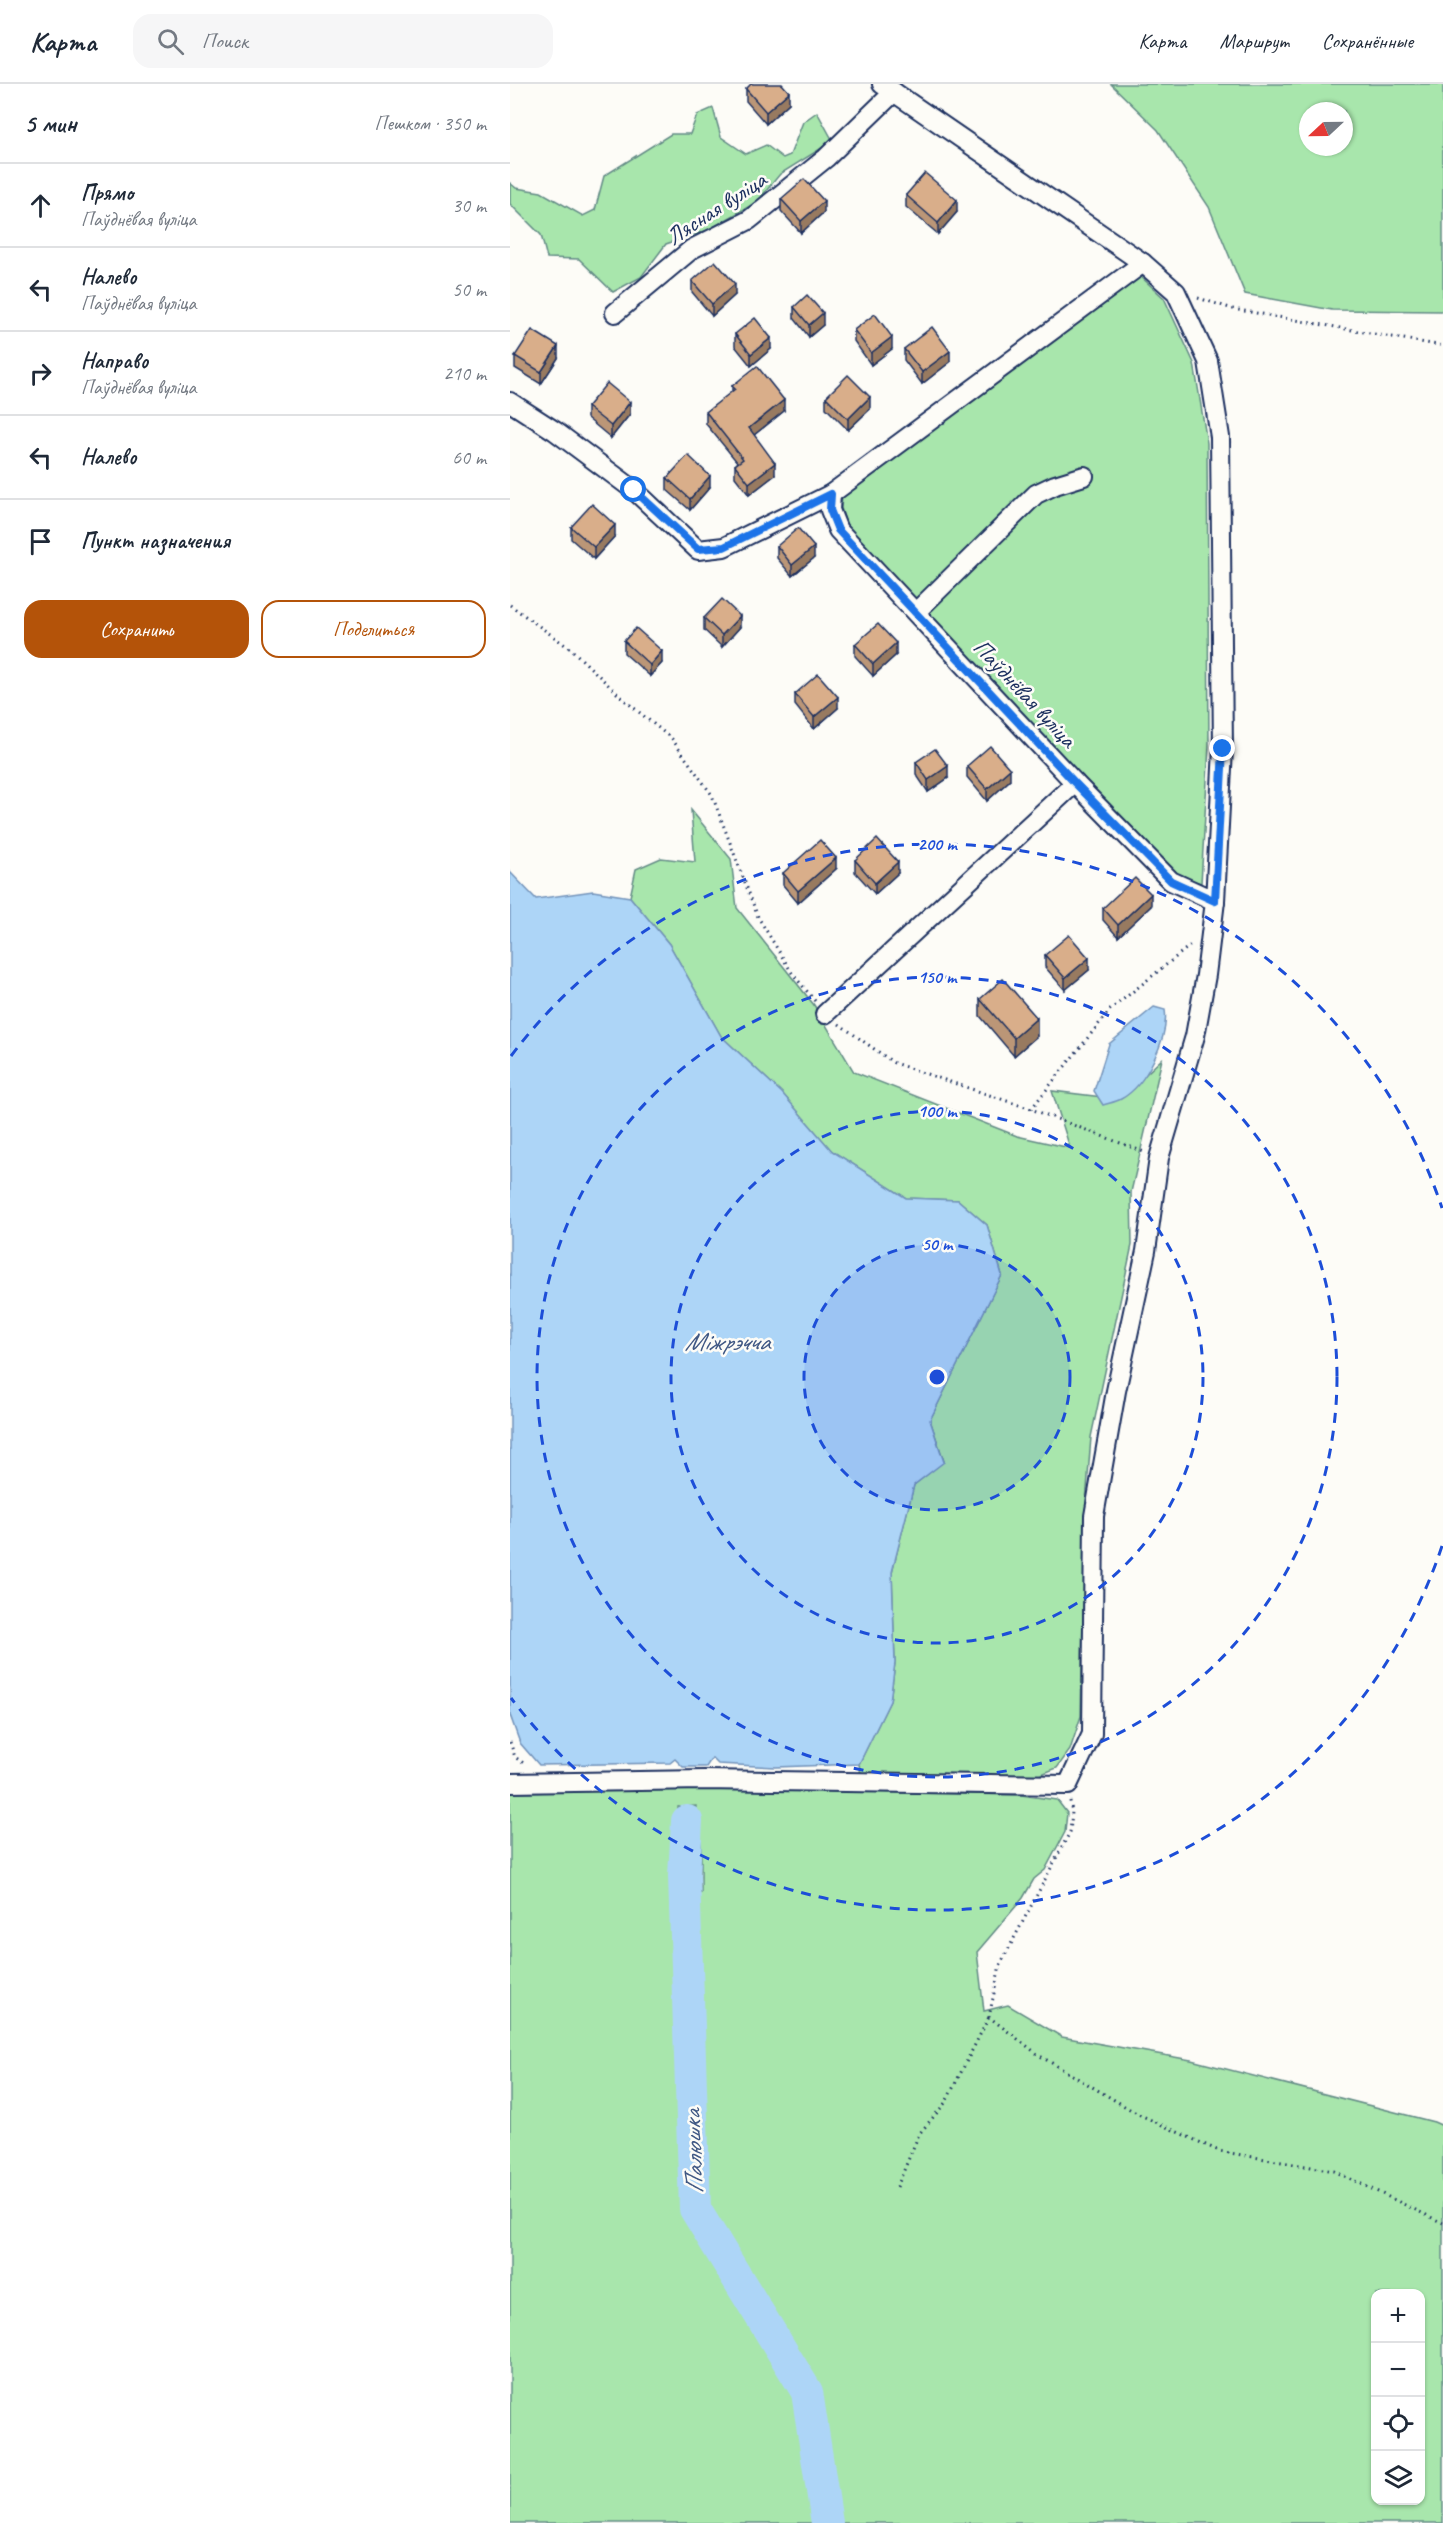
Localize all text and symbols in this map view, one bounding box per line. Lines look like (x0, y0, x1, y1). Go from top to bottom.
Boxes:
search box (133, 14, 553, 68)
text: Карта (30, 24, 97, 59)
icon: search (154, 25, 187, 58)
text: Поиск (202, 27, 248, 55)
text: Карта (1138, 28, 1187, 54)
text: Маршрут (1220, 28, 1289, 54)
text: Сохранённые (1322, 28, 1413, 54)
north arrow (1299, 102, 1353, 156)
text: 5 мин (24, 107, 76, 140)
text: Пешком · 350 m (374, 111, 486, 136)
street label: Лясная вуліца (660, 164, 773, 252)
text: Прямо (81, 179, 133, 207)
icon: ahead (24, 189, 57, 222)
text: 30 m (452, 193, 486, 218)
text: Паўднёвая вуліца (81, 207, 196, 232)
text: Налево (81, 263, 137, 291)
icon: left (24, 273, 57, 306)
text: 50 m (452, 277, 486, 302)
text: Паўднёвая вуліца (81, 291, 196, 316)
text: Направо (81, 347, 148, 375)
icon: right (24, 357, 57, 390)
text: 210 m (443, 361, 486, 386)
text: Паўднёвая вуліца (81, 375, 196, 400)
icon: left (24, 441, 57, 474)
text: Налево (81, 443, 137, 471)
text: 60 m (452, 445, 486, 470)
route start (620, 476, 646, 502)
icon: arrive (24, 525, 57, 558)
text: Пункт назначения (81, 527, 230, 555)
button: Сохранить (24, 600, 249, 658)
button: Поделиться (261, 600, 486, 658)
street label: Паўднёвая вуліца (967, 632, 1084, 755)
route end (1209, 735, 1235, 761)
text: 200 m (918, 833, 958, 855)
text: 150 m (918, 966, 958, 988)
text: 100 m (918, 1100, 958, 1122)
text: 50 m (922, 1233, 954, 1255)
water label: Міжрэчча (684, 1325, 772, 1358)
centre of rings (927, 1367, 947, 1387)
water label: Палюшка (675, 2106, 711, 2195)
map controls (1371, 2289, 1425, 2505)
button: + (1371, 2289, 1425, 2343)
button: − (1371, 2343, 1425, 2397)
button: locate (1371, 2397, 1425, 2451)
button: layers (1371, 2451, 1425, 2505)

